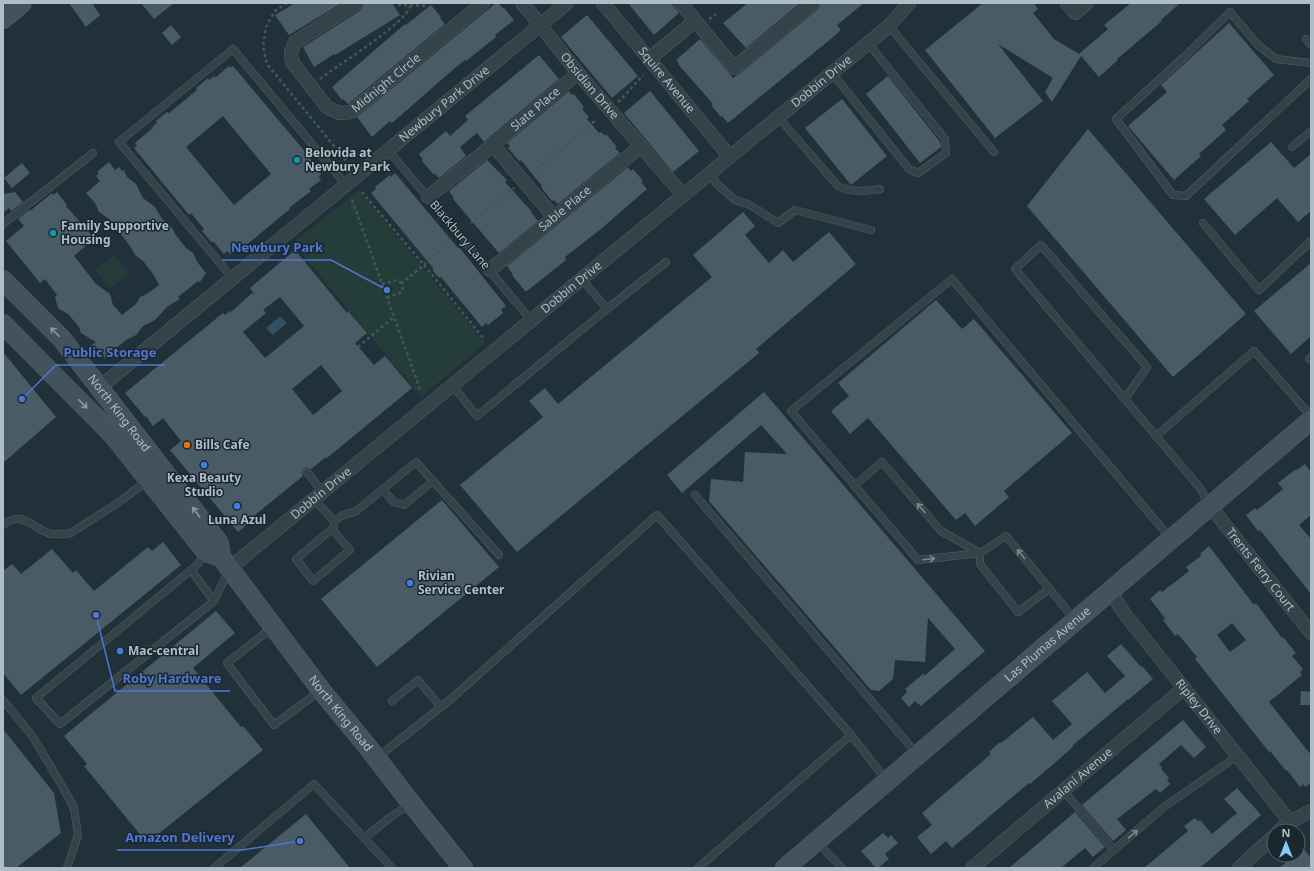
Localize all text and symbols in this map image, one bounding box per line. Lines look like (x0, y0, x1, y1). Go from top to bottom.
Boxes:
street label: Squire Avenue (635, 43, 700, 117)
street label: Obsidian Drive (557, 48, 623, 123)
street label: Midnight Circle (347, 49, 424, 116)
street label: Dobbin Drive (787, 51, 856, 111)
street label: Newbury Park Drive (395, 61, 493, 146)
street label: Slate Place (507, 83, 564, 135)
place label: Belovida at Newbury Park (305, 144, 391, 175)
marker: Belovida at Newbury Park (292, 155, 302, 165)
street label: Sable Place (535, 181, 595, 235)
street label: Blackbury Lane (426, 196, 495, 273)
place label: Family Supportive Housing (61, 217, 169, 248)
marker: Family Supportive Housing (48, 228, 58, 238)
callout: Newbury Park (222, 235, 331, 260)
text: Newbury Park (231, 238, 324, 256)
street label: Dobbin Drive (537, 257, 605, 317)
one-way arrow (51, 327, 60, 337)
callout: Public Storage (56, 340, 165, 365)
text: Public Storage (64, 343, 157, 361)
street label: North King Road (84, 371, 155, 455)
one-way arrow (78, 399, 88, 409)
place label: Bills Cafe (195, 436, 250, 453)
marker: Bills Cafe (182, 440, 192, 450)
marker: Kexa Beauty Studio (199, 460, 209, 470)
street label: Dobbin Drive (287, 462, 355, 523)
place label: Kexa Beauty Studio (167, 469, 241, 500)
marker: Luna Azul (232, 501, 242, 511)
one-way arrow (916, 503, 925, 513)
one-way arrow (191, 506, 200, 517)
place label: Luna Azul (208, 511, 266, 528)
street label: Trents Ferry Court (1222, 524, 1300, 615)
one-way arrow (1016, 549, 1025, 559)
one-way arrow (922, 555, 935, 562)
place label: Rivian Service Center (418, 567, 505, 598)
marker: Rivian Service Center (405, 578, 415, 588)
street label: Las Plumas Avenue (1000, 602, 1094, 686)
place label: Mac-central (128, 642, 199, 659)
marker: Mac-central (115, 646, 125, 656)
callout: Roby Hardware (115, 666, 230, 691)
text: Roby Hardware (122, 669, 222, 687)
street label: North King Road (305, 672, 377, 755)
street label: Ripley Drive (1172, 675, 1227, 738)
street label: Avalani Avenue (1039, 743, 1116, 812)
north arrow (1266, 823, 1306, 863)
callout: Amazon Delivery (117, 825, 242, 850)
text: N (1282, 825, 1290, 840)
text: Amazon Delivery (125, 828, 235, 846)
one-way arrow (1128, 829, 1139, 838)

